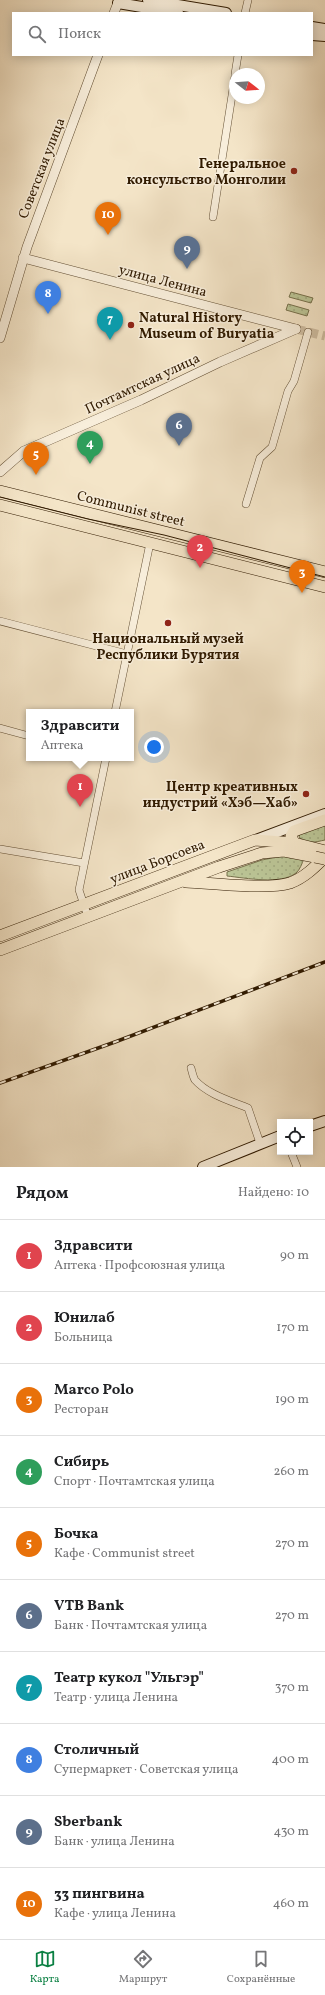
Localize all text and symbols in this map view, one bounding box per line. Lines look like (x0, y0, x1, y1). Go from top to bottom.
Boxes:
search box (12, 12, 313, 56)
icon: search (26, 23, 48, 45)
text: Поиск (58, 24, 101, 45)
north arrow (229, 68, 265, 104)
street label: Советская улица (14, 115, 70, 222)
place label: Генеральное консульство Монголии (127, 155, 286, 190)
marker: Генеральное консульство Монголии (289, 166, 299, 176)
pin: 10 (95, 202, 121, 235)
pin: 9 (174, 236, 200, 269)
street label: улица Ленина (116, 261, 209, 302)
pin: 8 (35, 281, 61, 314)
pin: 7 (97, 307, 123, 340)
place label: Natural History Museum of Buryatia (139, 309, 275, 344)
marker: Natural History Museum of Buryatia (126, 320, 136, 330)
street label: Почтамтская улица (82, 349, 203, 419)
pin: 6 (166, 413, 192, 446)
pin: 4 (77, 431, 103, 464)
pin: 5 (23, 442, 49, 475)
street label: Communist street (75, 487, 187, 532)
pin: 2 (187, 535, 213, 568)
pin: 3 (289, 560, 315, 593)
marker: Национальный музей Республики Бурятия (163, 618, 173, 628)
place label: Национальный музей Республики Бурятия (92, 630, 244, 665)
popup (26, 709, 134, 761)
text: Здравсити (41, 716, 119, 737)
text: Аптека (41, 737, 83, 755)
your location (144, 737, 164, 757)
pin: 1 (67, 774, 93, 807)
place label: Центр креативных индустрий «Хэб—Хаб» (143, 778, 298, 813)
marker: Центр креативных индустрий «Хэб—Хаб» (301, 789, 311, 799)
street label: улица Борсоева (107, 836, 208, 889)
map controls (277, 1119, 313, 1155)
button: locate (277, 1119, 313, 1155)
text: Рядом (16, 1182, 69, 1205)
text: Найдено: 10 (238, 1184, 309, 1202)
text: Здравсити (54, 1236, 133, 1257)
text: 1 (26, 1247, 32, 1265)
text: 90 m (280, 1247, 309, 1265)
text: Аптека · Профсоюзная улица (54, 1257, 225, 1275)
text: Юнилаб (54, 1308, 115, 1329)
text: 2 (26, 1319, 32, 1337)
text: 170 m (276, 1319, 309, 1337)
text: Больница (54, 1329, 113, 1347)
text: Marco Polo (54, 1380, 134, 1401)
text: 3 (26, 1391, 32, 1409)
text: 190 m (275, 1391, 309, 1409)
text: Ресторан (54, 1401, 109, 1419)
text: Сибирь (54, 1452, 109, 1473)
text: 4 (25, 1463, 33, 1481)
text: 260 m (274, 1463, 309, 1481)
text: Спорт · Почтамтская улица (54, 1473, 215, 1491)
text: Бочка (54, 1524, 98, 1545)
text: 5 (26, 1535, 32, 1553)
text: 270 m (275, 1535, 309, 1553)
text: Кафе · Communist street (54, 1545, 195, 1563)
text: VTB Bank (54, 1596, 124, 1617)
text: 6 (25, 1607, 33, 1625)
text: 270 m (275, 1607, 309, 1625)
text: Банк · Почтамтская улица (54, 1617, 207, 1635)
text: Театр кукол "Ульгэр" (54, 1668, 204, 1689)
text: 7 (26, 1679, 32, 1697)
text: 370 m (275, 1679, 309, 1697)
text: Театр · улица Ленина (54, 1689, 178, 1707)
text: Столичный (54, 1740, 139, 1761)
text: 8 (25, 1751, 33, 1769)
text: 400 m (272, 1751, 309, 1769)
text: Супермаркет · Советская улица (54, 1761, 239, 1779)
text: Sberbank (54, 1812, 122, 1833)
text: 9 (25, 1823, 33, 1841)
text: 430 m (273, 1823, 309, 1841)
text: Банк · улица Ленина (54, 1833, 175, 1851)
text: 33 пингвина (54, 1884, 145, 1905)
text: 10 (22, 1895, 36, 1913)
text: 460 m (273, 1895, 309, 1913)
text: Кафе · улица Ленина (54, 1905, 176, 1923)
tab: Карта (30, 1948, 60, 1987)
tab: Маршрут (119, 1948, 167, 1987)
tab: Сохранённые (227, 1948, 295, 1987)

